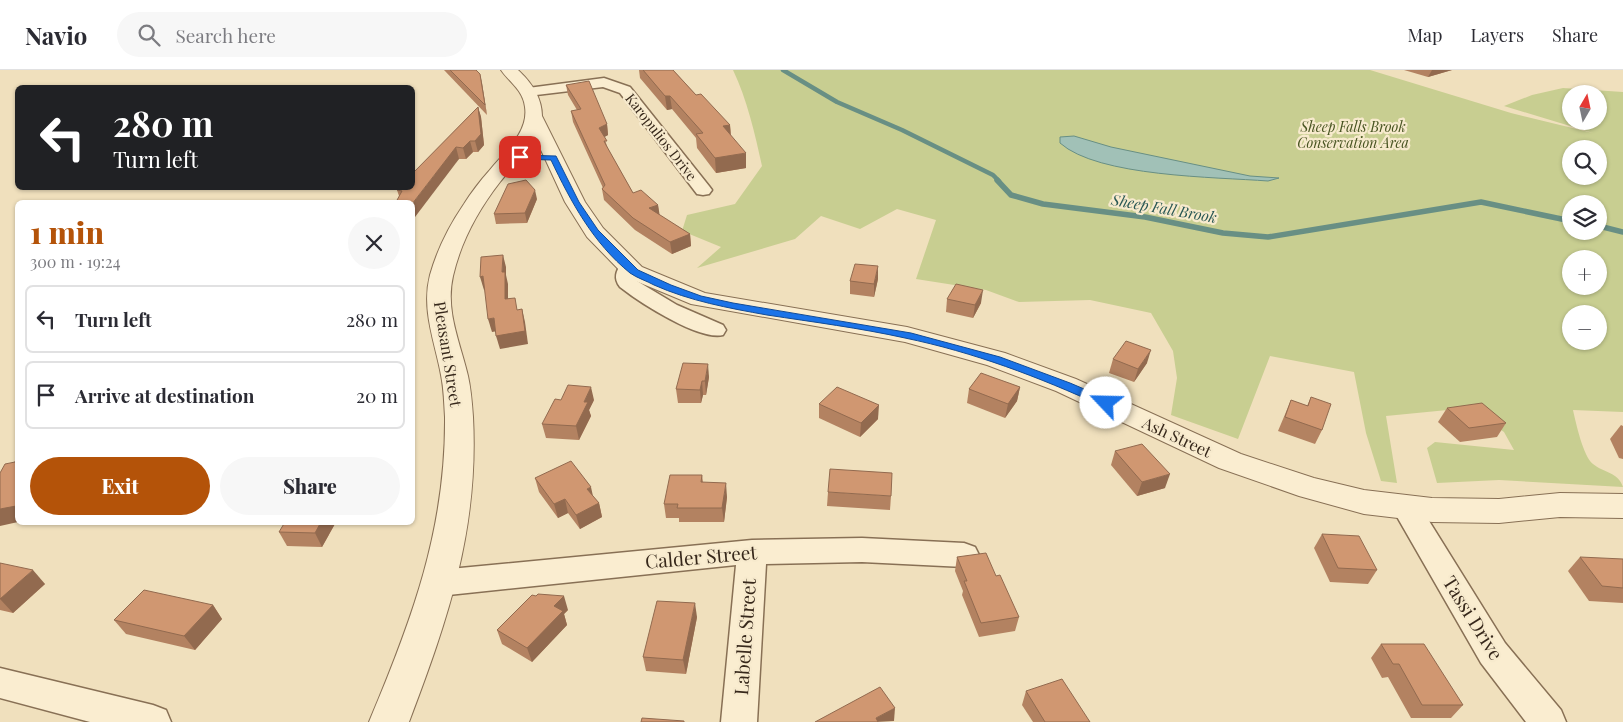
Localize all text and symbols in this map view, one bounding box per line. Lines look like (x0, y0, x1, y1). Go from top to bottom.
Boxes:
search box (117, 12, 467, 57)
text: Navio (25, 19, 87, 51)
icon: search (135, 21, 163, 49)
text: Search here (175, 22, 276, 48)
text: Map (1407, 23, 1442, 47)
text: Layers (1470, 23, 1524, 47)
text: Share (1552, 23, 1598, 47)
north arrow (1562, 85, 1608, 130)
map controls (1562, 85, 1607, 350)
street label: Karopulios Drive (621, 89, 701, 184)
text: 280 m (113, 99, 213, 146)
icon: left (30, 105, 95, 170)
park label: Sheep Falls Brook Conservation Area (1297, 117, 1409, 152)
pin (499, 136, 541, 178)
button: search (1562, 140, 1607, 185)
icon: arrive (506, 143, 534, 171)
text: Turn left (113, 144, 198, 174)
water label: Sheep Fall Brook (1109, 189, 1219, 227)
button: layers (1562, 195, 1607, 240)
text: 1 min (30, 212, 104, 252)
button: close (348, 217, 400, 269)
button: + (1562, 250, 1607, 295)
text: 300 m · 19:24 (30, 251, 121, 272)
street label: Pleasant Street (430, 300, 467, 409)
icon: left (32, 305, 60, 333)
button: − (1562, 305, 1607, 350)
text: Turn left (75, 306, 152, 332)
text: 280 m (346, 306, 398, 332)
position arrow (1079, 376, 1131, 428)
icon: arrive (32, 381, 60, 409)
text: Arrive at destination (75, 382, 255, 408)
text: 20 m (356, 382, 398, 408)
street label: Ash Street (1139, 411, 1215, 462)
button: Exit (30, 457, 210, 515)
button: Share (220, 457, 400, 515)
street label: Calder Street (644, 538, 758, 574)
street label: Tassi Drive (1438, 570, 1510, 665)
street label: Labelle Street (727, 577, 761, 696)

